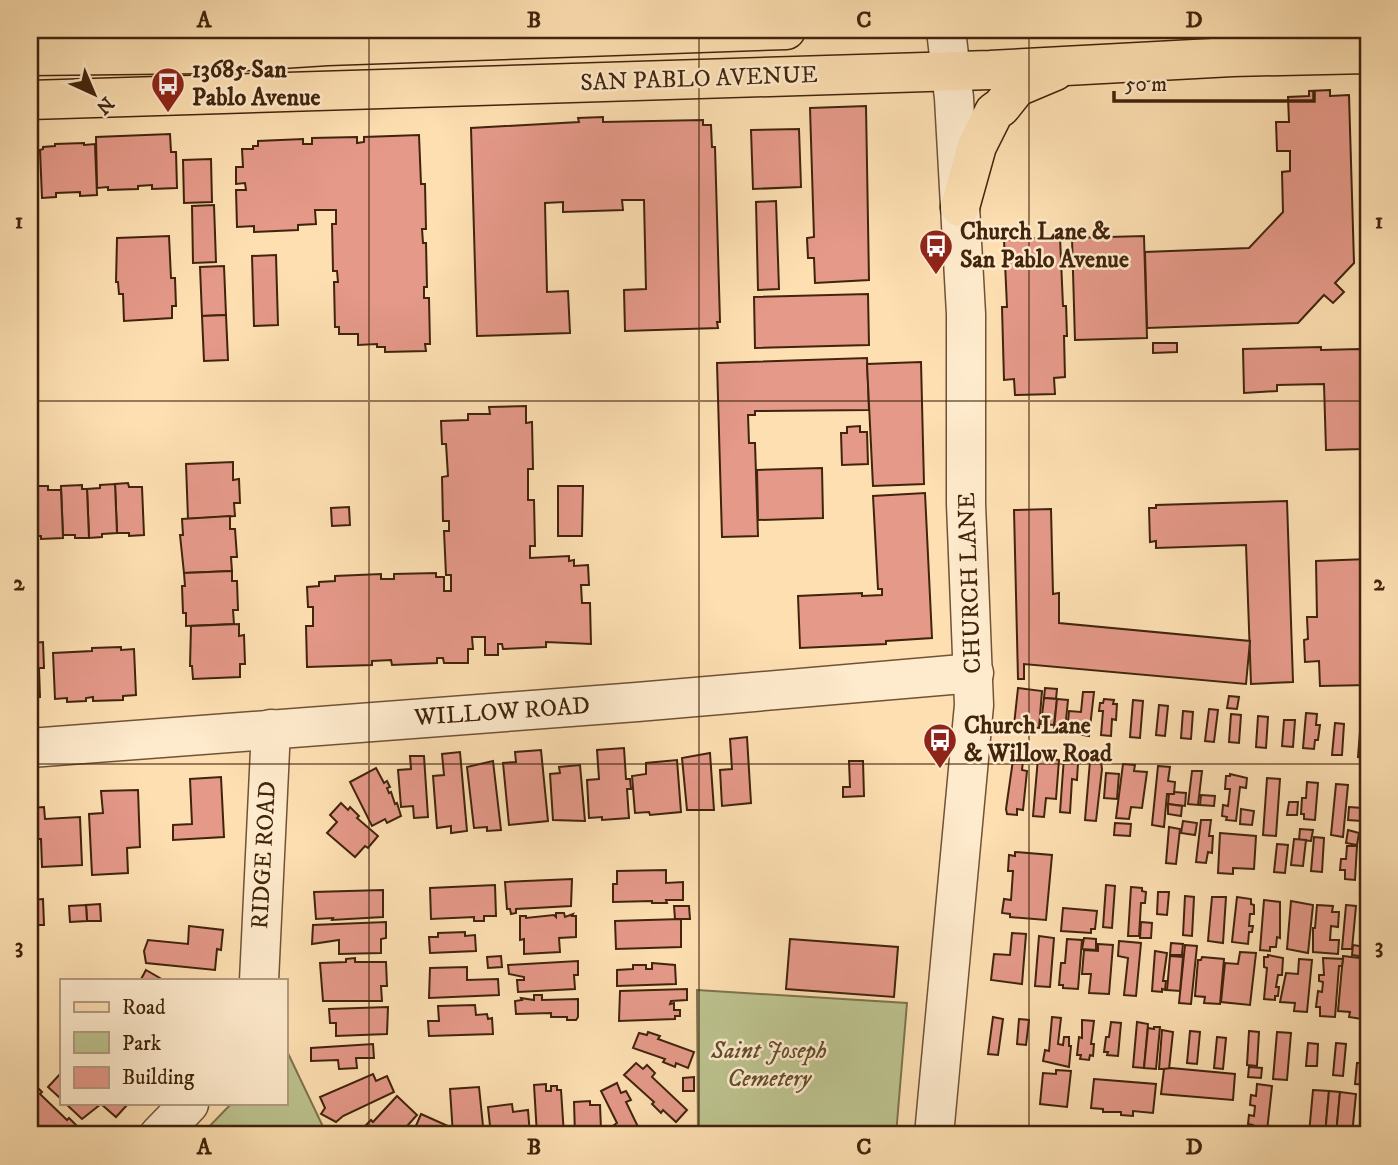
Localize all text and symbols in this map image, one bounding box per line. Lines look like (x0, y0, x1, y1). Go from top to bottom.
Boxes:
text: A (196, 6, 213, 35)
text: B (527, 6, 541, 35)
text: C (856, 6, 872, 35)
text: D (1185, 6, 1203, 35)
place label: 13685 San Pablo Avenue (192, 55, 320, 113)
north arrow (60, 60, 130, 130)
street label: SAN PABLO AVENUE (580, 60, 818, 98)
scale bar (1114, 60, 1314, 104)
bus stop icon: 13685 San Pablo Avenue (149, 65, 187, 114)
text: 50 m (1125, 72, 1167, 98)
text: N (91, 91, 118, 119)
text: 1 (15, 207, 23, 236)
text: 1 (1375, 207, 1383, 236)
place label: Church Lane & San Pablo Avenue (960, 217, 1129, 275)
bus stop icon: Church Lane & San Pablo Avenue (917, 227, 955, 276)
street label: CHURCH LANE (952, 492, 988, 674)
text: 2 (13, 569, 25, 598)
text: 2 (1373, 569, 1385, 598)
street label: WILLOW ROAD (412, 691, 591, 733)
place label: Church Lane & Willow Road (964, 711, 1113, 769)
bus stop icon: Church Lane & Willow Road (921, 721, 959, 770)
street label: RIDGE ROAD (245, 780, 283, 930)
text: 3 (15, 932, 23, 961)
text: 3 (1375, 932, 1383, 961)
legend (60, 979, 287, 1106)
text: Road (122, 995, 166, 1021)
text: Park (122, 1031, 162, 1057)
park label: Saint Joseph Cemetery (710, 1036, 827, 1094)
text: Building (122, 1065, 195, 1091)
text: A (196, 1133, 213, 1162)
text: B (527, 1133, 541, 1162)
text: C (856, 1133, 872, 1162)
text: D (1185, 1133, 1203, 1162)

